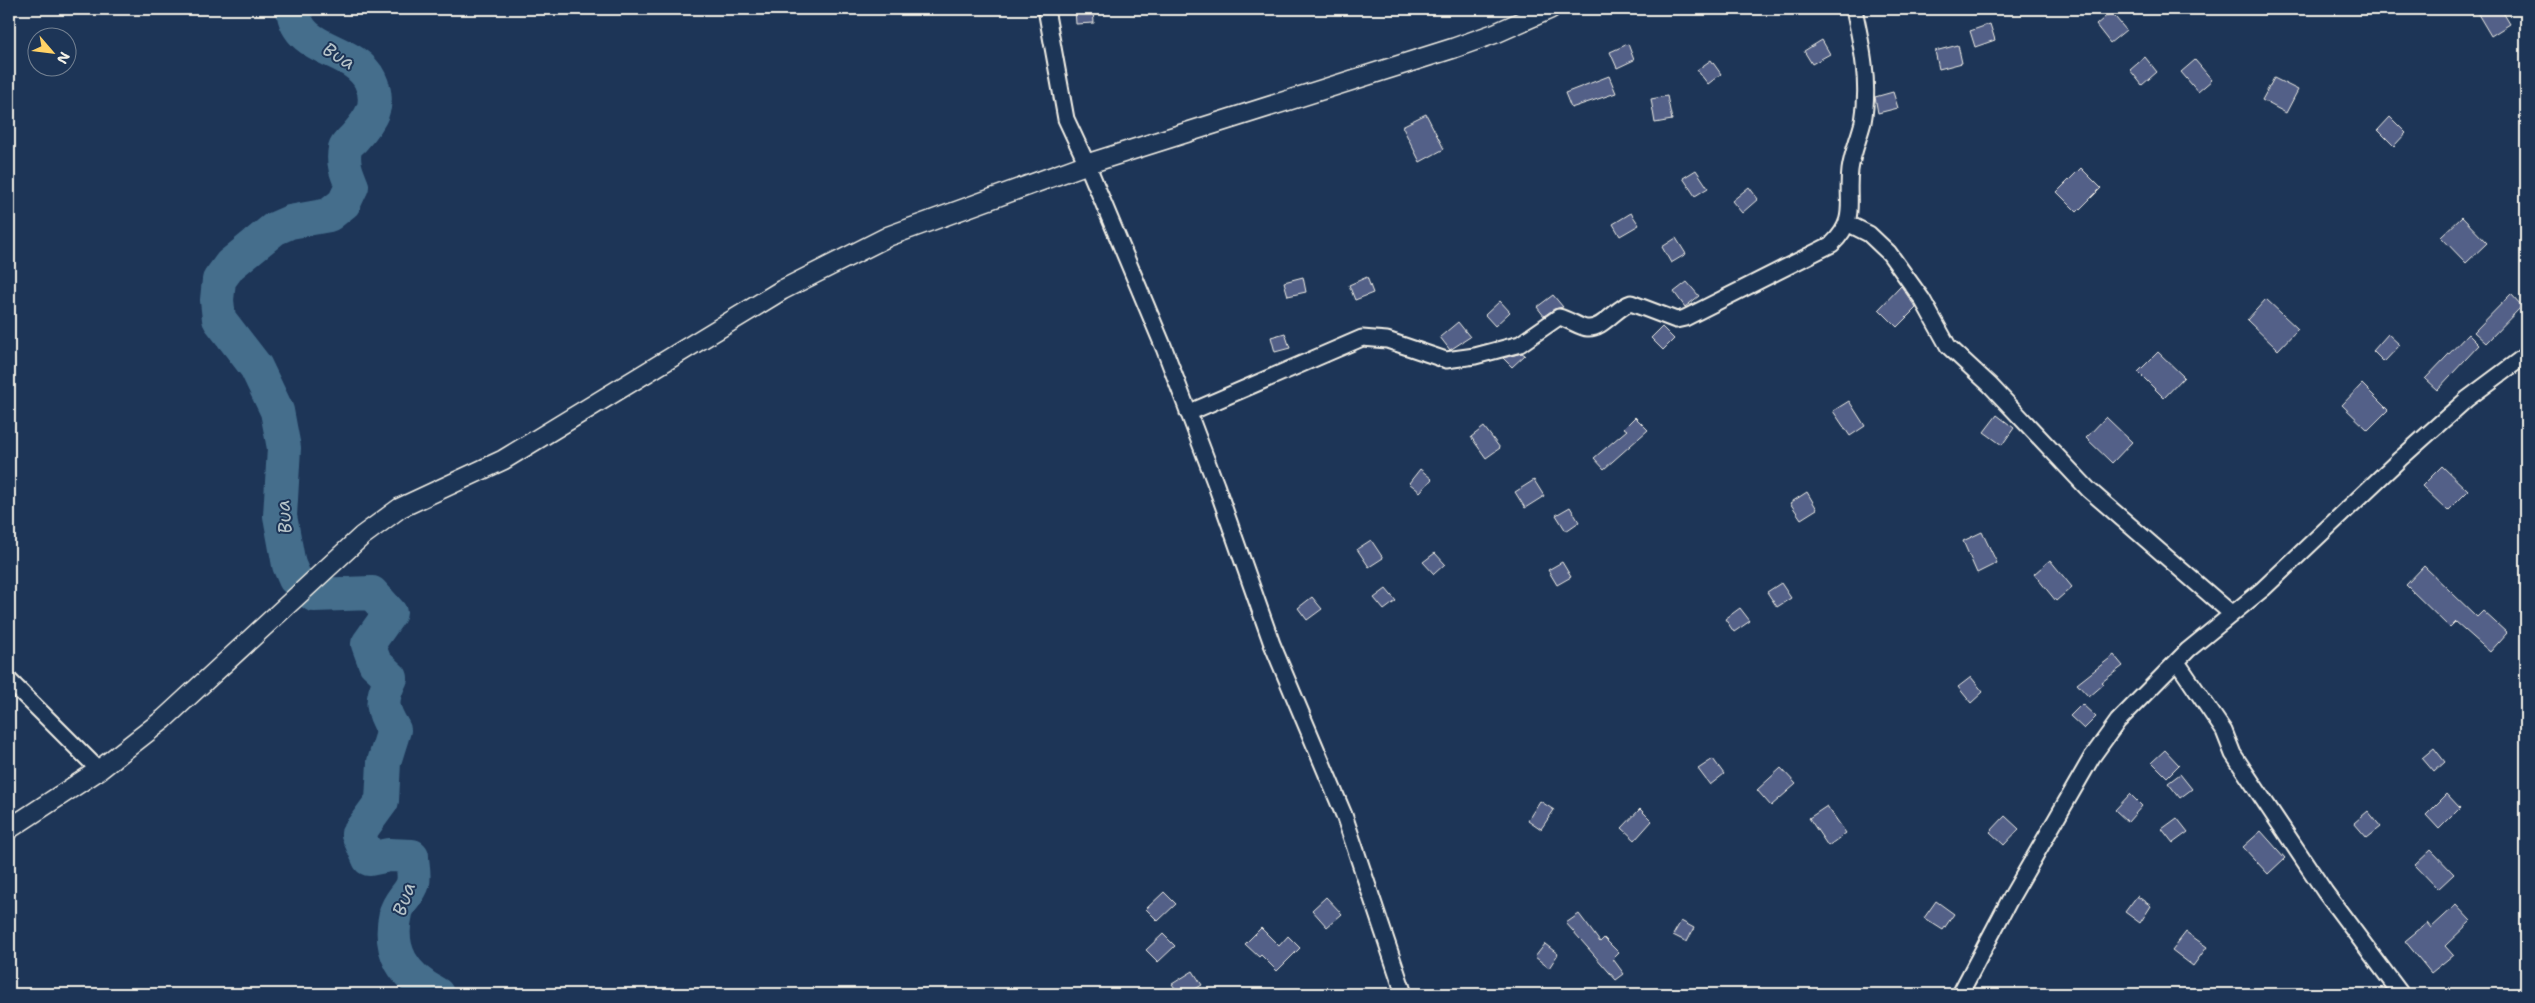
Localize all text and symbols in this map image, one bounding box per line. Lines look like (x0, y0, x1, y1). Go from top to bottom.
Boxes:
north arrow (28, 28, 78, 78)
water label: Bua (318, 37, 360, 75)
text: N (53, 49, 74, 67)
water label: Bua (270, 499, 298, 535)
water label: Bua (387, 879, 421, 919)

